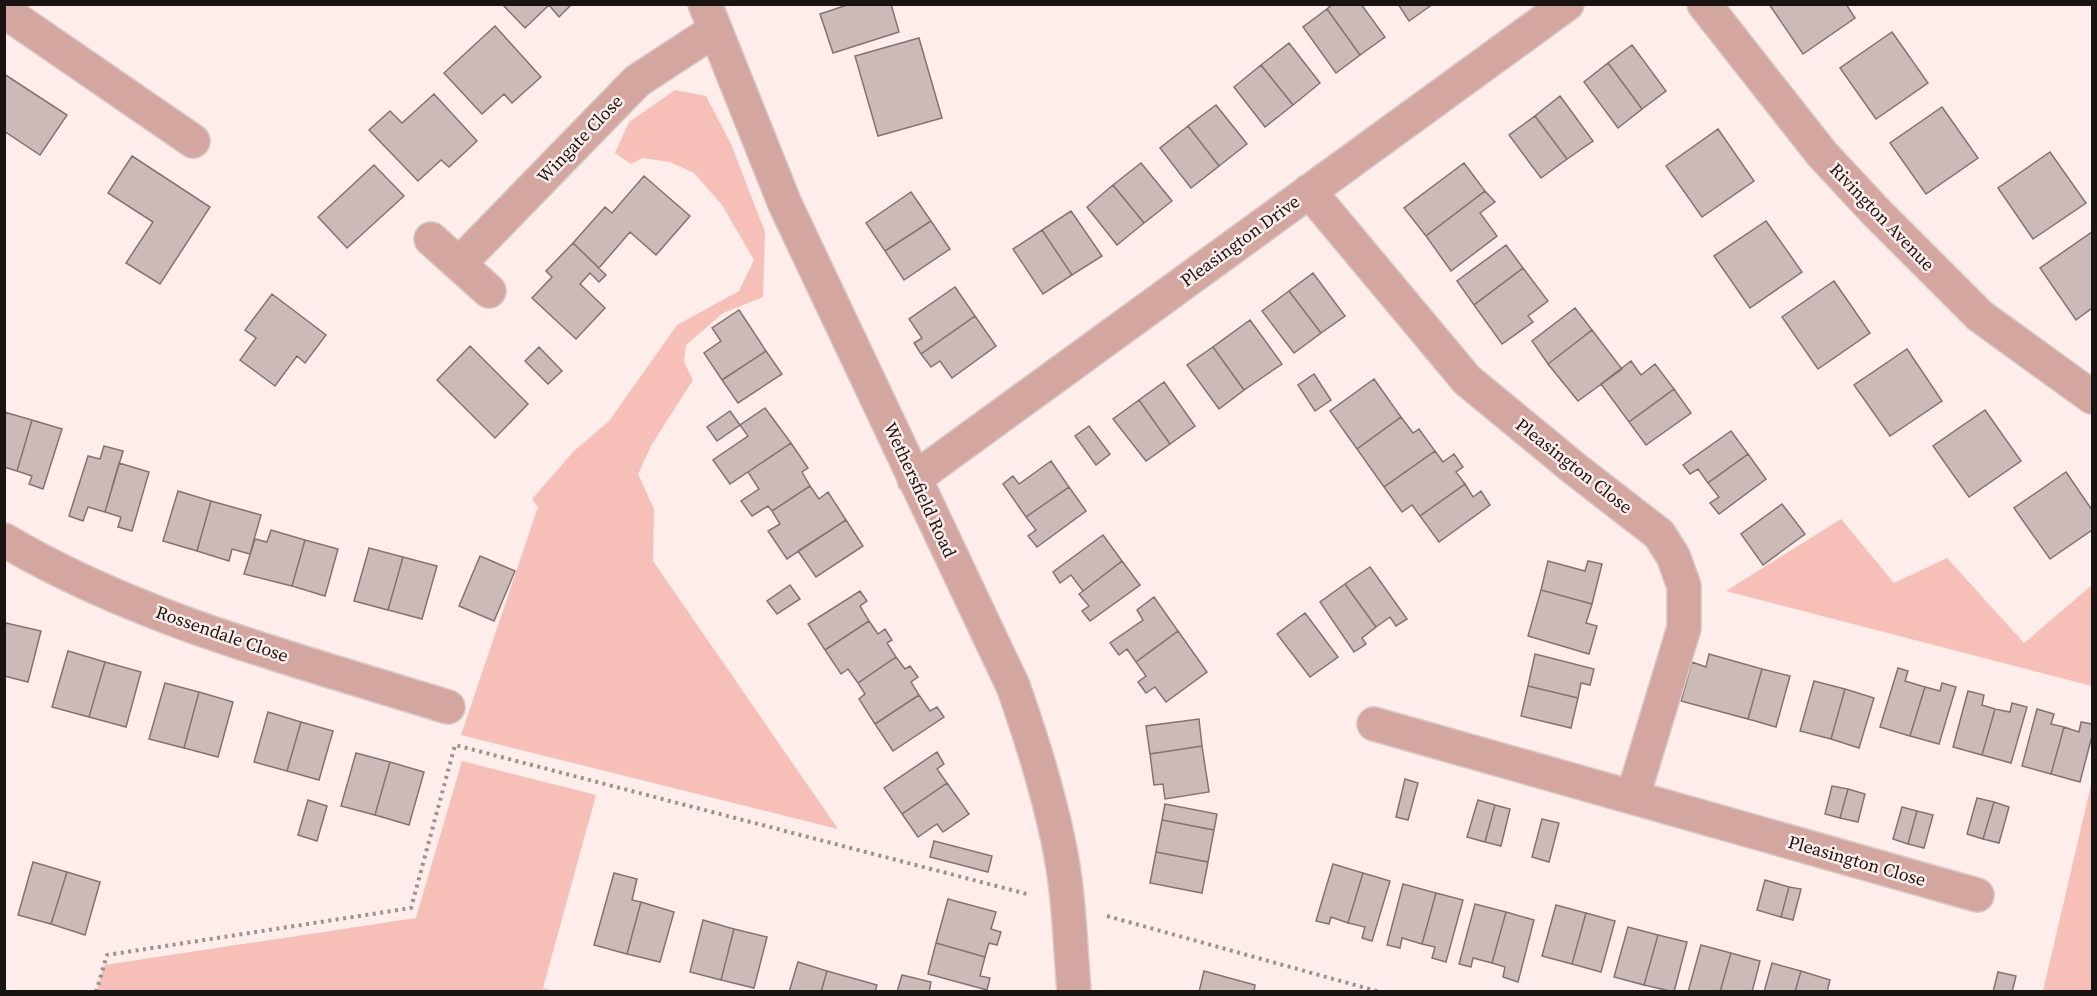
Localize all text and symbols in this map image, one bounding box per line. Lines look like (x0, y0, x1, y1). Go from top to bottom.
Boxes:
street label: Wingate Close (531, 89, 628, 188)
street label: Rivington Avenue (1824, 157, 1940, 276)
street label: Pleasington Drive (1175, 189, 1304, 292)
street label: Pleasington Close (1511, 412, 1638, 519)
street label: Wethersfield Road (878, 418, 963, 562)
street label: Rossendale Close (153, 599, 292, 668)
street label: Pleasington Close (1785, 829, 1929, 892)

